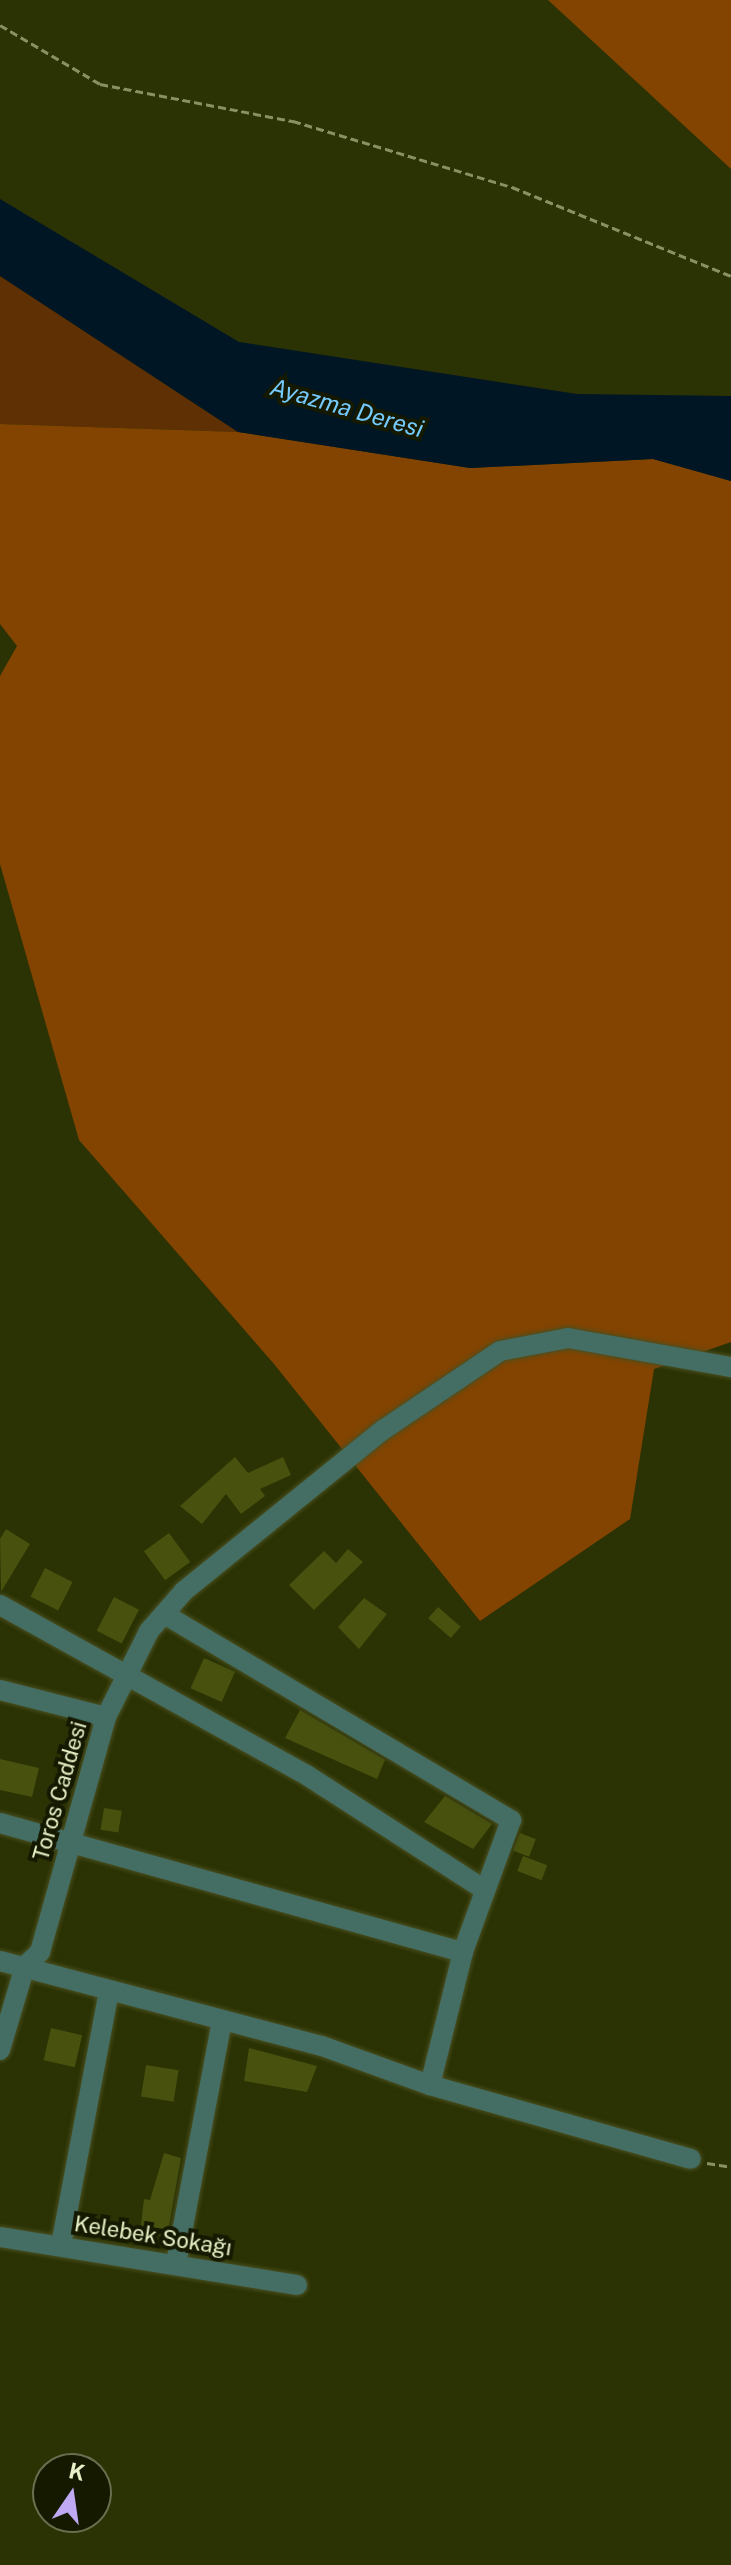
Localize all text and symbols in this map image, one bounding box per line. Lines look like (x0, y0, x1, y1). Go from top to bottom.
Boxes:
water label: Ayazma Deresi (267, 372, 427, 444)
street label: Toros Caddesi (28, 1718, 92, 1864)
street label: Kelebek Sokağı (72, 2211, 234, 2261)
north arrow (32, 2453, 112, 2533)
text: K (66, 2457, 88, 2486)

